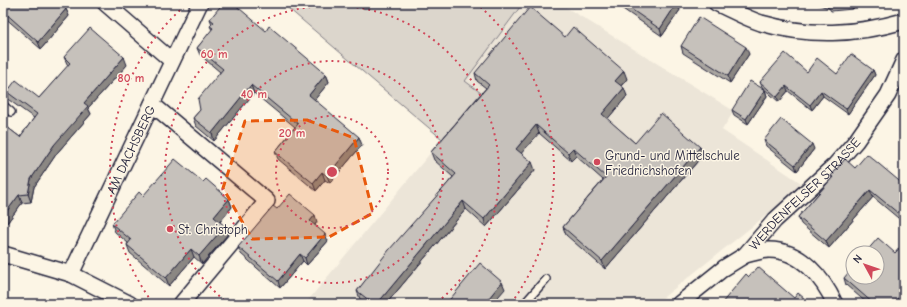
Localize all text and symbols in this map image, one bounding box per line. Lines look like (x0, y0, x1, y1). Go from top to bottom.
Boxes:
text: 60 m (201, 47, 227, 61)
text: 80 m (118, 71, 144, 85)
text: 40 m (241, 87, 267, 101)
street label: AM DACHSBERG (103, 103, 158, 196)
text: 20 m (279, 126, 305, 140)
street label: WERDENFELSER STRASSE (746, 135, 864, 253)
place label: Grund- und Mittelschule Friedrichshofen (605, 148, 740, 178)
marker: Grund- und Mittelschule Friedrichshofen (592, 157, 602, 167)
centre of rings (325, 165, 339, 179)
place label: St. Christoph (178, 222, 248, 237)
marker: St. Christoph (165, 224, 175, 234)
north arrow (845, 245, 885, 285)
text: N (850, 252, 865, 266)

